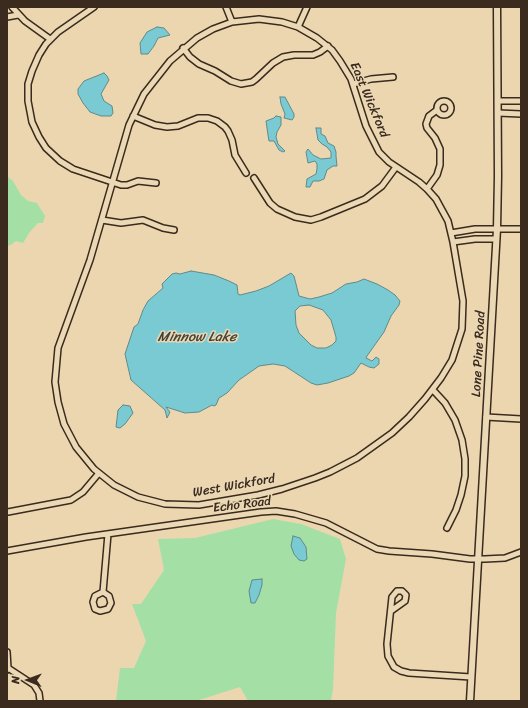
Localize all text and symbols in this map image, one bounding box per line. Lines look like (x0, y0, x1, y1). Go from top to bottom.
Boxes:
street label: East Wickford (346, 60, 392, 140)
street label: Lone Pine Road (469, 311, 489, 397)
water label: Minnow Lake (158, 329, 236, 345)
street label: West Wickford (192, 471, 276, 501)
street label: Echo Road (212, 494, 272, 516)
north arrow (8, 660, 48, 700)
text: N (6, 676, 25, 684)

